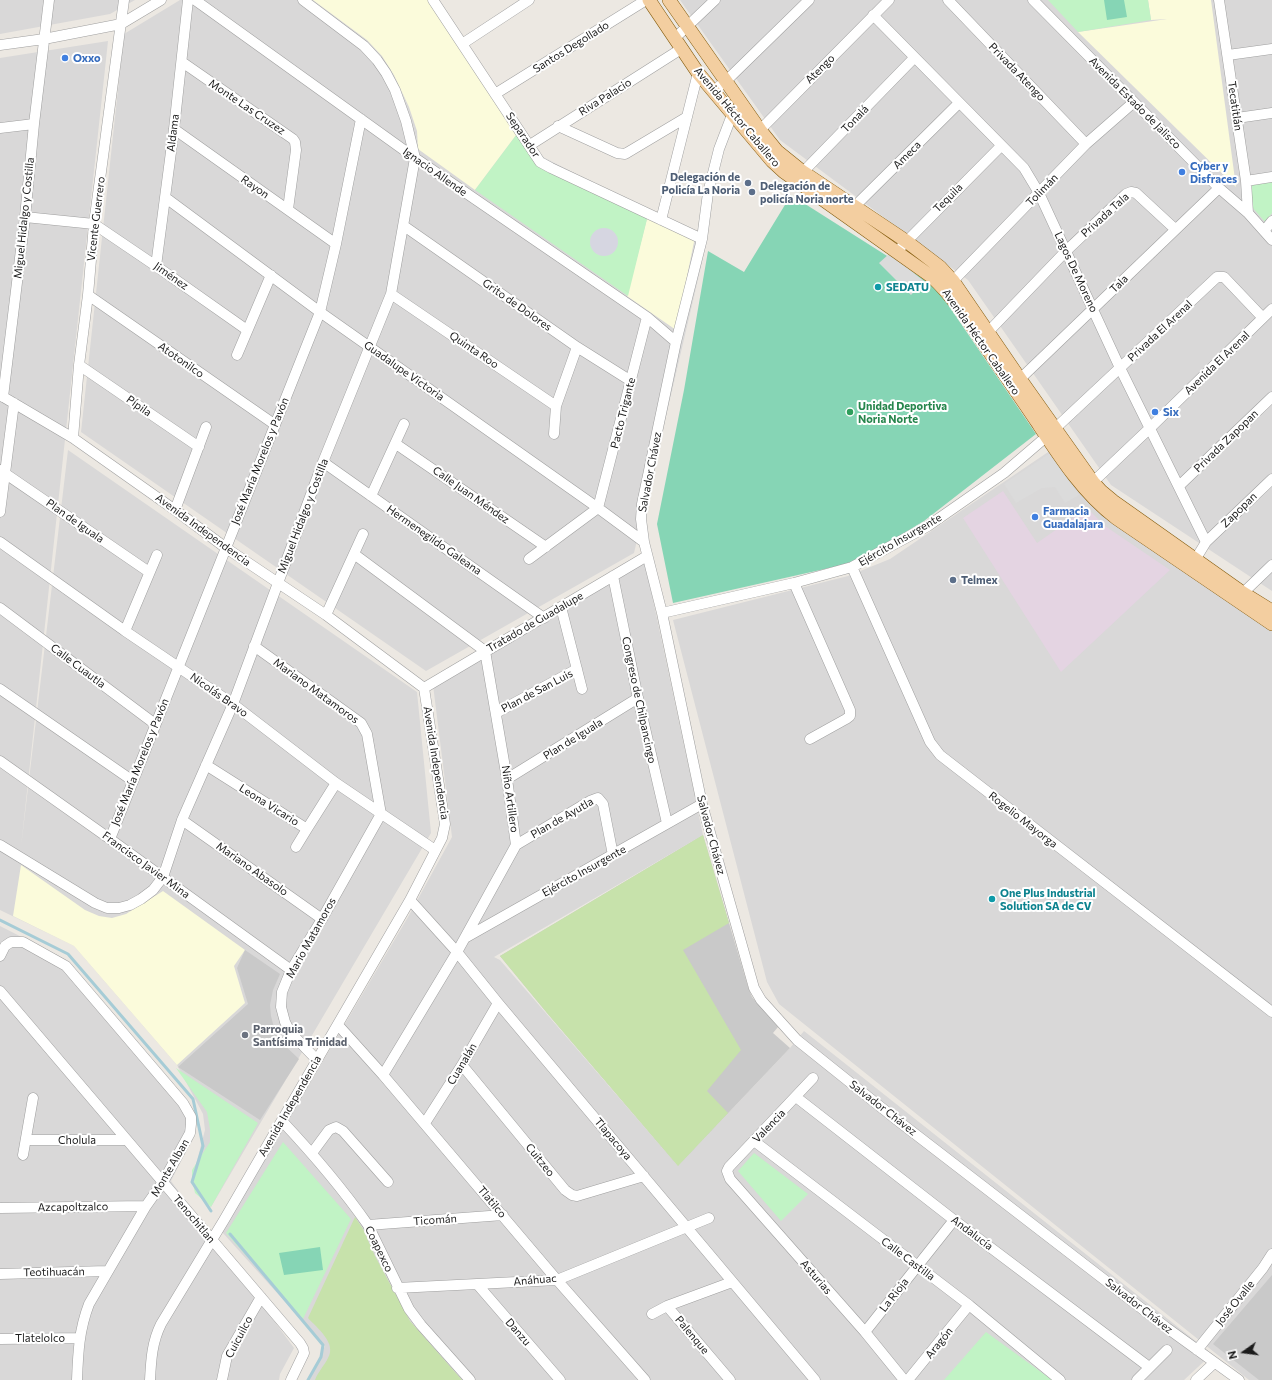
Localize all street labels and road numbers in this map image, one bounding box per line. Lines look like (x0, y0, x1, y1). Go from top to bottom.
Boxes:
street label: Santos Degollado (531, 18, 611, 76)
street label: Privada Atengo (986, 40, 1048, 104)
street label: Atengo (803, 52, 837, 86)
street label: Avenida Estado de Jalisco (1086, 54, 1184, 152)
street label: Avenida Héctor Caballero (691, 64, 783, 170)
street label: Monte Las Cruzez (206, 76, 288, 138)
street label: Riva Palacio (576, 76, 634, 118)
street label: Tecatitlán (1225, 80, 1245, 132)
street label: Tonalá (839, 102, 871, 136)
street label: Separador (503, 110, 543, 160)
street label: Aldama (164, 113, 182, 153)
street label: Ameca (890, 138, 924, 172)
street label: Ignacio Allende (400, 145, 470, 199)
street label: Miguel Hidalgo y Costilla (11, 157, 37, 279)
street label: Tolimán (1023, 171, 1061, 209)
street label: Rayon (238, 173, 272, 201)
street label: Vicente Guerrero (84, 176, 108, 262)
street label: Tequila (931, 181, 965, 215)
street label: Privada Tala (1078, 190, 1132, 240)
street label: Lagos De Moreno (1052, 230, 1100, 314)
street label: Jiménez (151, 259, 191, 293)
street label: Tala (1107, 272, 1131, 296)
street label: Grito de Dolores (480, 276, 554, 334)
street label: Avenida Héctor Caballero (939, 286, 1023, 398)
street label: Privada El Arenal (1125, 298, 1195, 364)
street label: Quinta Roo (447, 329, 501, 371)
street label: Avenida El Arenal (1182, 329, 1252, 397)
street label: Guadalupe Victoria (361, 338, 447, 404)
street label: Atotonilco (156, 339, 206, 381)
street label: Pacto Trigante (608, 376, 638, 450)
street label: Pípila (124, 393, 154, 419)
street label: José María Morelos y Pavón (228, 396, 292, 526)
street label: Privada Zapopan (1191, 407, 1261, 475)
street label: Salvador Chávez (636, 431, 664, 513)
street label: Miguel Hidalgo y Costilla (275, 457, 331, 575)
street label: Calle Juan Méndez (430, 464, 512, 526)
street label: Zapopan (1218, 490, 1260, 530)
street label: Avenida Independencia (153, 491, 253, 569)
street label: Plan de Iguala (44, 496, 106, 546)
street label: Hermenegildo Galeana (384, 502, 484, 578)
street label: Ejército Insurgente (856, 511, 944, 569)
street label: Tratado de Guadalupe (484, 589, 586, 655)
street label: Congreso de Chilpancingo (619, 635, 659, 765)
street label: Calle Cuautla (48, 641, 108, 691)
street label: Mariano Matamoros (271, 656, 361, 726)
street label: Plan de San Luis (499, 667, 575, 715)
street label: Nicolás Bravo (187, 670, 251, 720)
street label: José María Morelos y Pavón (108, 697, 172, 827)
street label: Avenida Independencia (421, 705, 451, 821)
street label: Plan de Iguala (541, 715, 605, 763)
street label: Niño Artillero (499, 765, 521, 833)
street label: Leona Vicario (237, 781, 301, 829)
street label: Rogelio Mayorga (986, 789, 1060, 851)
street label: Salvador Chávez (694, 794, 728, 876)
street label: Plan de Ayutla (528, 795, 596, 841)
street label: Francisco Javier Mina (100, 829, 192, 901)
street label: Mariano Abasolo (213, 839, 291, 899)
street label: Ejército Insurgente (540, 842, 628, 900)
street label: Mario Matamoros (283, 895, 339, 981)
street label: Cuanalán (444, 1041, 480, 1087)
street label: Avenida Independencia (256, 1053, 324, 1159)
street label: Salvador Chávez (847, 1078, 919, 1138)
street label: Valencia (750, 1106, 788, 1146)
street label: Tlapacoya (592, 1115, 634, 1163)
street label: Cholula (58, 1133, 96, 1147)
street label: Monte Alban (148, 1137, 192, 1199)
street label: Cuitzeo (523, 1141, 557, 1179)
street label: Tlatilco (475, 1183, 509, 1221)
street label: Tenochitlan (170, 1192, 218, 1246)
street label: Azcapoltzalco (38, 1200, 108, 1214)
street label: Ticomán (413, 1212, 457, 1228)
street label: Andalucía (948, 1213, 996, 1253)
street label: Coapexco (362, 1224, 396, 1274)
street label: Calle Castilla (879, 1235, 937, 1283)
street label: Asturias (798, 1257, 834, 1297)
street label: Teotihuacán (23, 1265, 85, 1279)
street label: Anáhuac (513, 1272, 557, 1288)
street label: La Rioja (877, 1275, 911, 1315)
street label: Salvador Chávez (1103, 1276, 1175, 1336)
street label: José Ovalle (1213, 1278, 1257, 1328)
street label: Palenque (672, 1313, 712, 1357)
street label: Cuicuilco (222, 1314, 256, 1360)
street label: Danzu (503, 1316, 533, 1348)
street label: Aragón (922, 1325, 956, 1361)
street label: Tlatelolco (15, 1331, 65, 1345)

